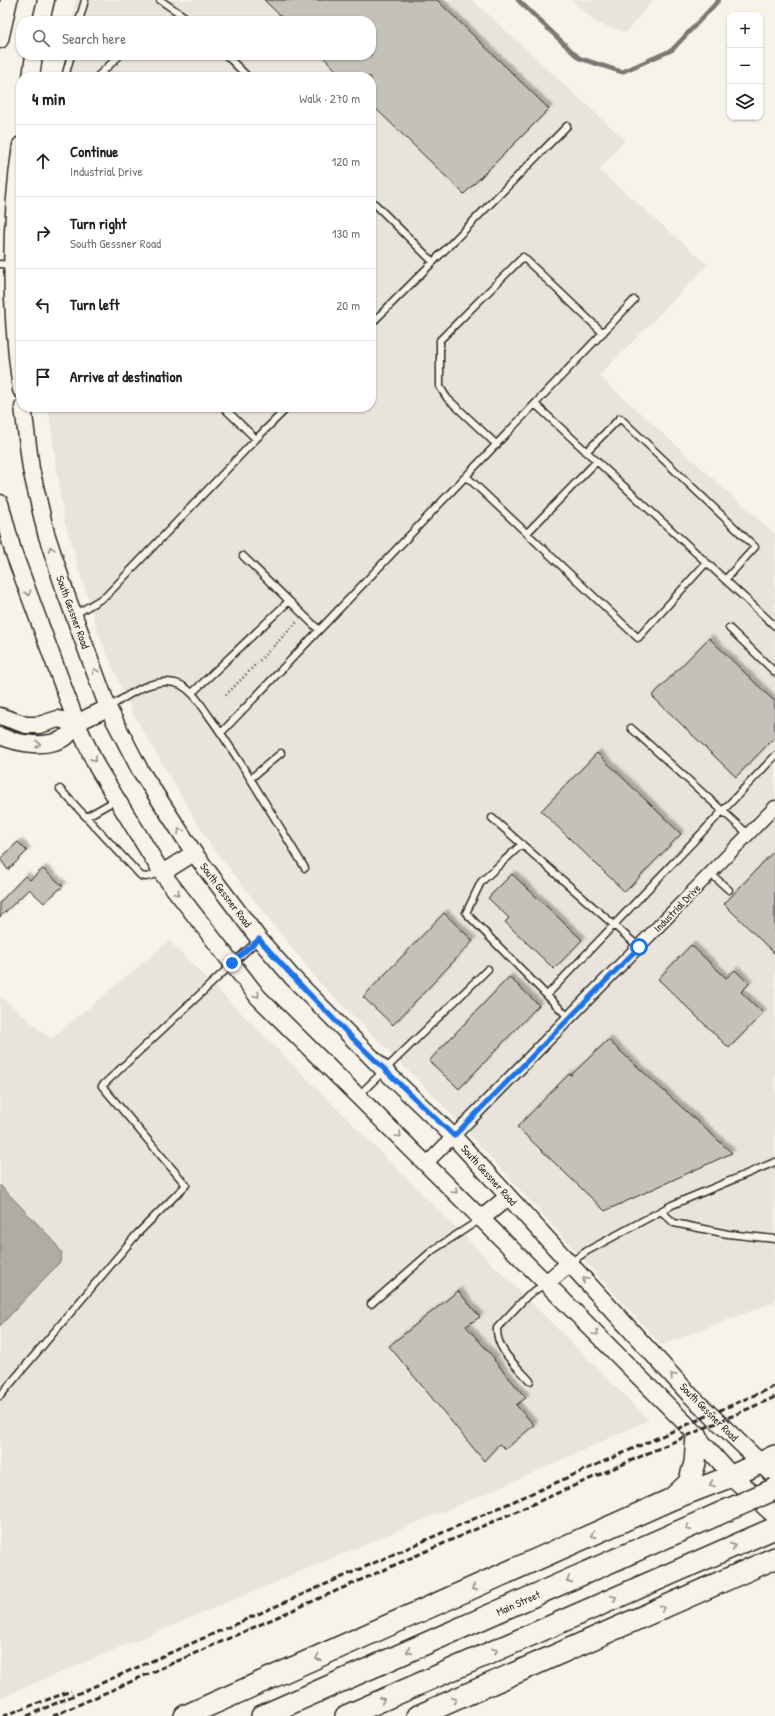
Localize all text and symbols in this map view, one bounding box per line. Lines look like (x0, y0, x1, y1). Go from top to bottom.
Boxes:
map controls (727, 12, 763, 120)
button: + (727, 12, 763, 48)
search box (16, 16, 376, 60)
icon: search (30, 27, 52, 49)
text: Search here (62, 28, 126, 49)
button: − (727, 48, 763, 84)
button: layers (727, 84, 763, 120)
text: 4 min (32, 87, 65, 110)
text: Walk · 270 m (299, 89, 360, 107)
text: Continue (70, 141, 118, 162)
icon: ahead (32, 150, 54, 172)
text: 120 m (332, 152, 360, 170)
text: Industrial Drive (70, 162, 143, 180)
text: Turn right (70, 213, 126, 234)
icon: right (32, 222, 54, 244)
text: 130 m (332, 224, 360, 242)
text: South Gessner Road (70, 234, 161, 252)
icon: left (32, 294, 54, 316)
text: Turn left (70, 294, 120, 315)
text: 20 m (336, 296, 360, 314)
icon: arrive (32, 366, 54, 388)
text: Arrive at destination (70, 366, 182, 387)
one-way arrow (47, 545, 56, 552)
street label: South Gessner Road (53, 573, 93, 651)
one-way arrow (23, 590, 31, 597)
one-way arrow (91, 668, 99, 675)
one-way arrow (35, 739, 41, 748)
one-way arrow (89, 755, 97, 762)
one-way arrow (177, 828, 184, 835)
street label: South Gessner Road (197, 860, 255, 931)
street label: Industrial Drive (651, 881, 704, 935)
one-way arrow (172, 889, 180, 896)
route start (630, 938, 648, 956)
route end (223, 954, 241, 972)
one-way arrow (253, 991, 260, 998)
one-way arrow (394, 1130, 402, 1138)
street label: South Gessner Road (458, 1142, 520, 1209)
one-way arrow (450, 1186, 458, 1194)
one-way arrow (582, 1277, 590, 1285)
one-way arrow (591, 1328, 599, 1336)
one-way arrow (671, 1373, 678, 1380)
street label: South Gessner Road (677, 1380, 742, 1445)
one-way arrow (709, 1479, 716, 1487)
one-way arrow (685, 1523, 692, 1531)
one-way arrow (589, 1530, 597, 1538)
one-way arrow (729, 1543, 736, 1551)
one-way arrow (566, 1575, 574, 1583)
one-way arrow (471, 1583, 478, 1591)
street label: Main Street (494, 1587, 542, 1619)
one-way arrow (610, 1595, 617, 1603)
one-way arrow (657, 1605, 665, 1613)
one-way arrow (406, 1646, 414, 1654)
one-way arrow (491, 1647, 498, 1655)
one-way arrow (315, 1653, 322, 1661)
one-way arrow (377, 1697, 385, 1705)
one-way arrow (450, 1697, 457, 1705)

